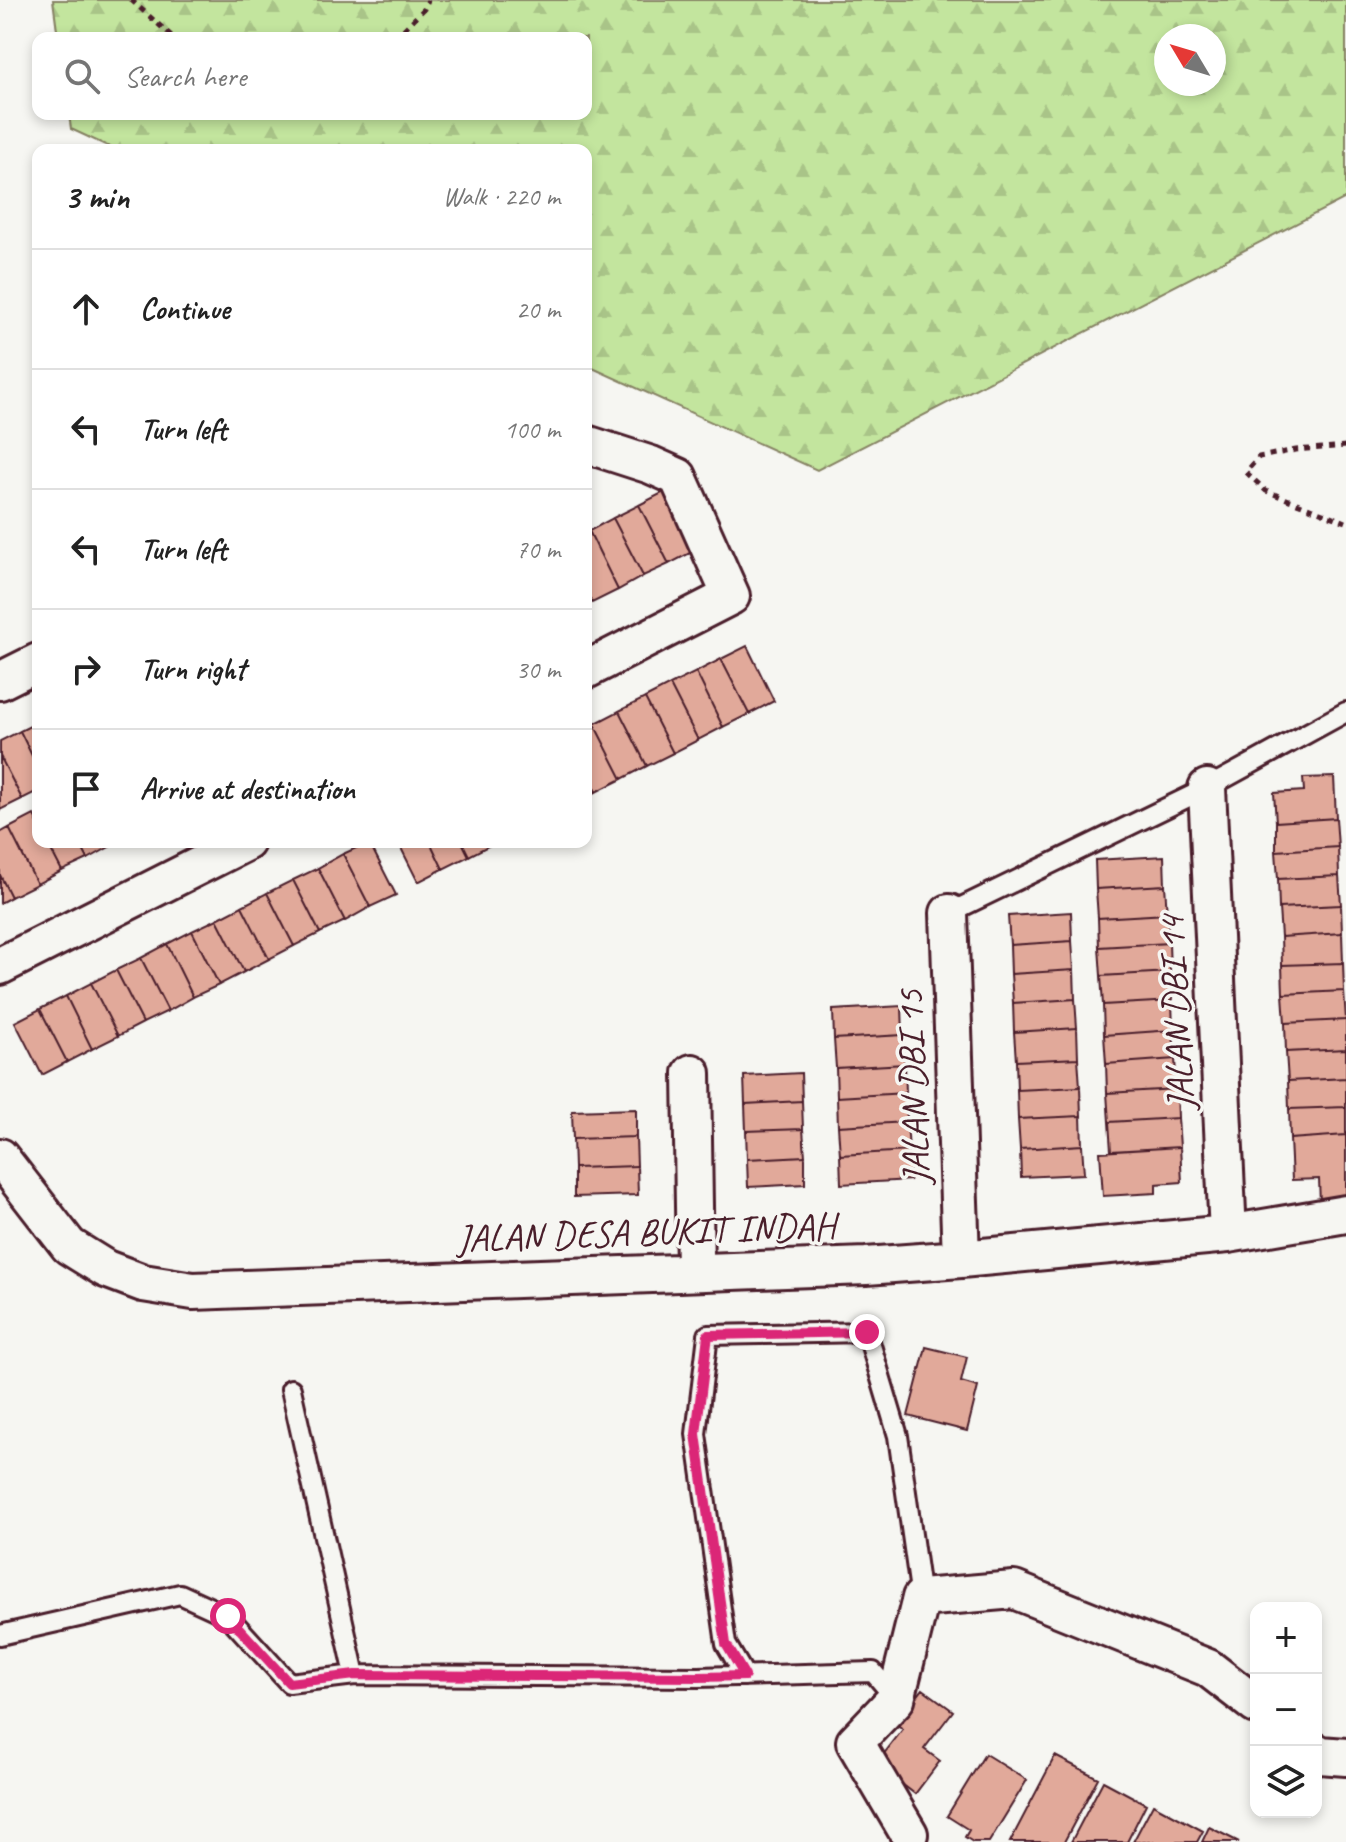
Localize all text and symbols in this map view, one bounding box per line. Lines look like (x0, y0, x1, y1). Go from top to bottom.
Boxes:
north arrow (1154, 24, 1226, 96)
search box (32, 32, 592, 120)
icon: search (60, 54, 104, 98)
text: Search here (124, 57, 246, 95)
text: 3 min (64, 175, 129, 218)
text: Walk · 220 m (443, 180, 560, 213)
icon: ahead (64, 287, 108, 331)
text: Continue (140, 290, 230, 328)
text: 20 m (516, 293, 560, 326)
icon: left (64, 407, 108, 451)
text: Turn left (140, 410, 227, 448)
text: 100 m (504, 413, 560, 446)
icon: left (64, 527, 108, 571)
text: Turn left (140, 530, 227, 568)
text: 70 m (516, 533, 560, 566)
icon: right (64, 647, 108, 691)
text: Turn right (140, 650, 245, 688)
text: 30 m (516, 653, 560, 686)
icon: arrive (64, 767, 108, 811)
text: Arrive at destination (140, 770, 355, 808)
street label: JALAN DBI 14 (1147, 911, 1205, 1113)
street label: JALAN DBI 15 (886, 987, 940, 1187)
street label: JALAN DESA BUKIT INDAH (454, 1202, 842, 1262)
route end (849, 1314, 885, 1350)
route start (210, 1598, 246, 1634)
map controls (1250, 1602, 1322, 1818)
button: + (1250, 1602, 1322, 1674)
button: − (1250, 1674, 1322, 1746)
button: layers (1250, 1746, 1322, 1818)

